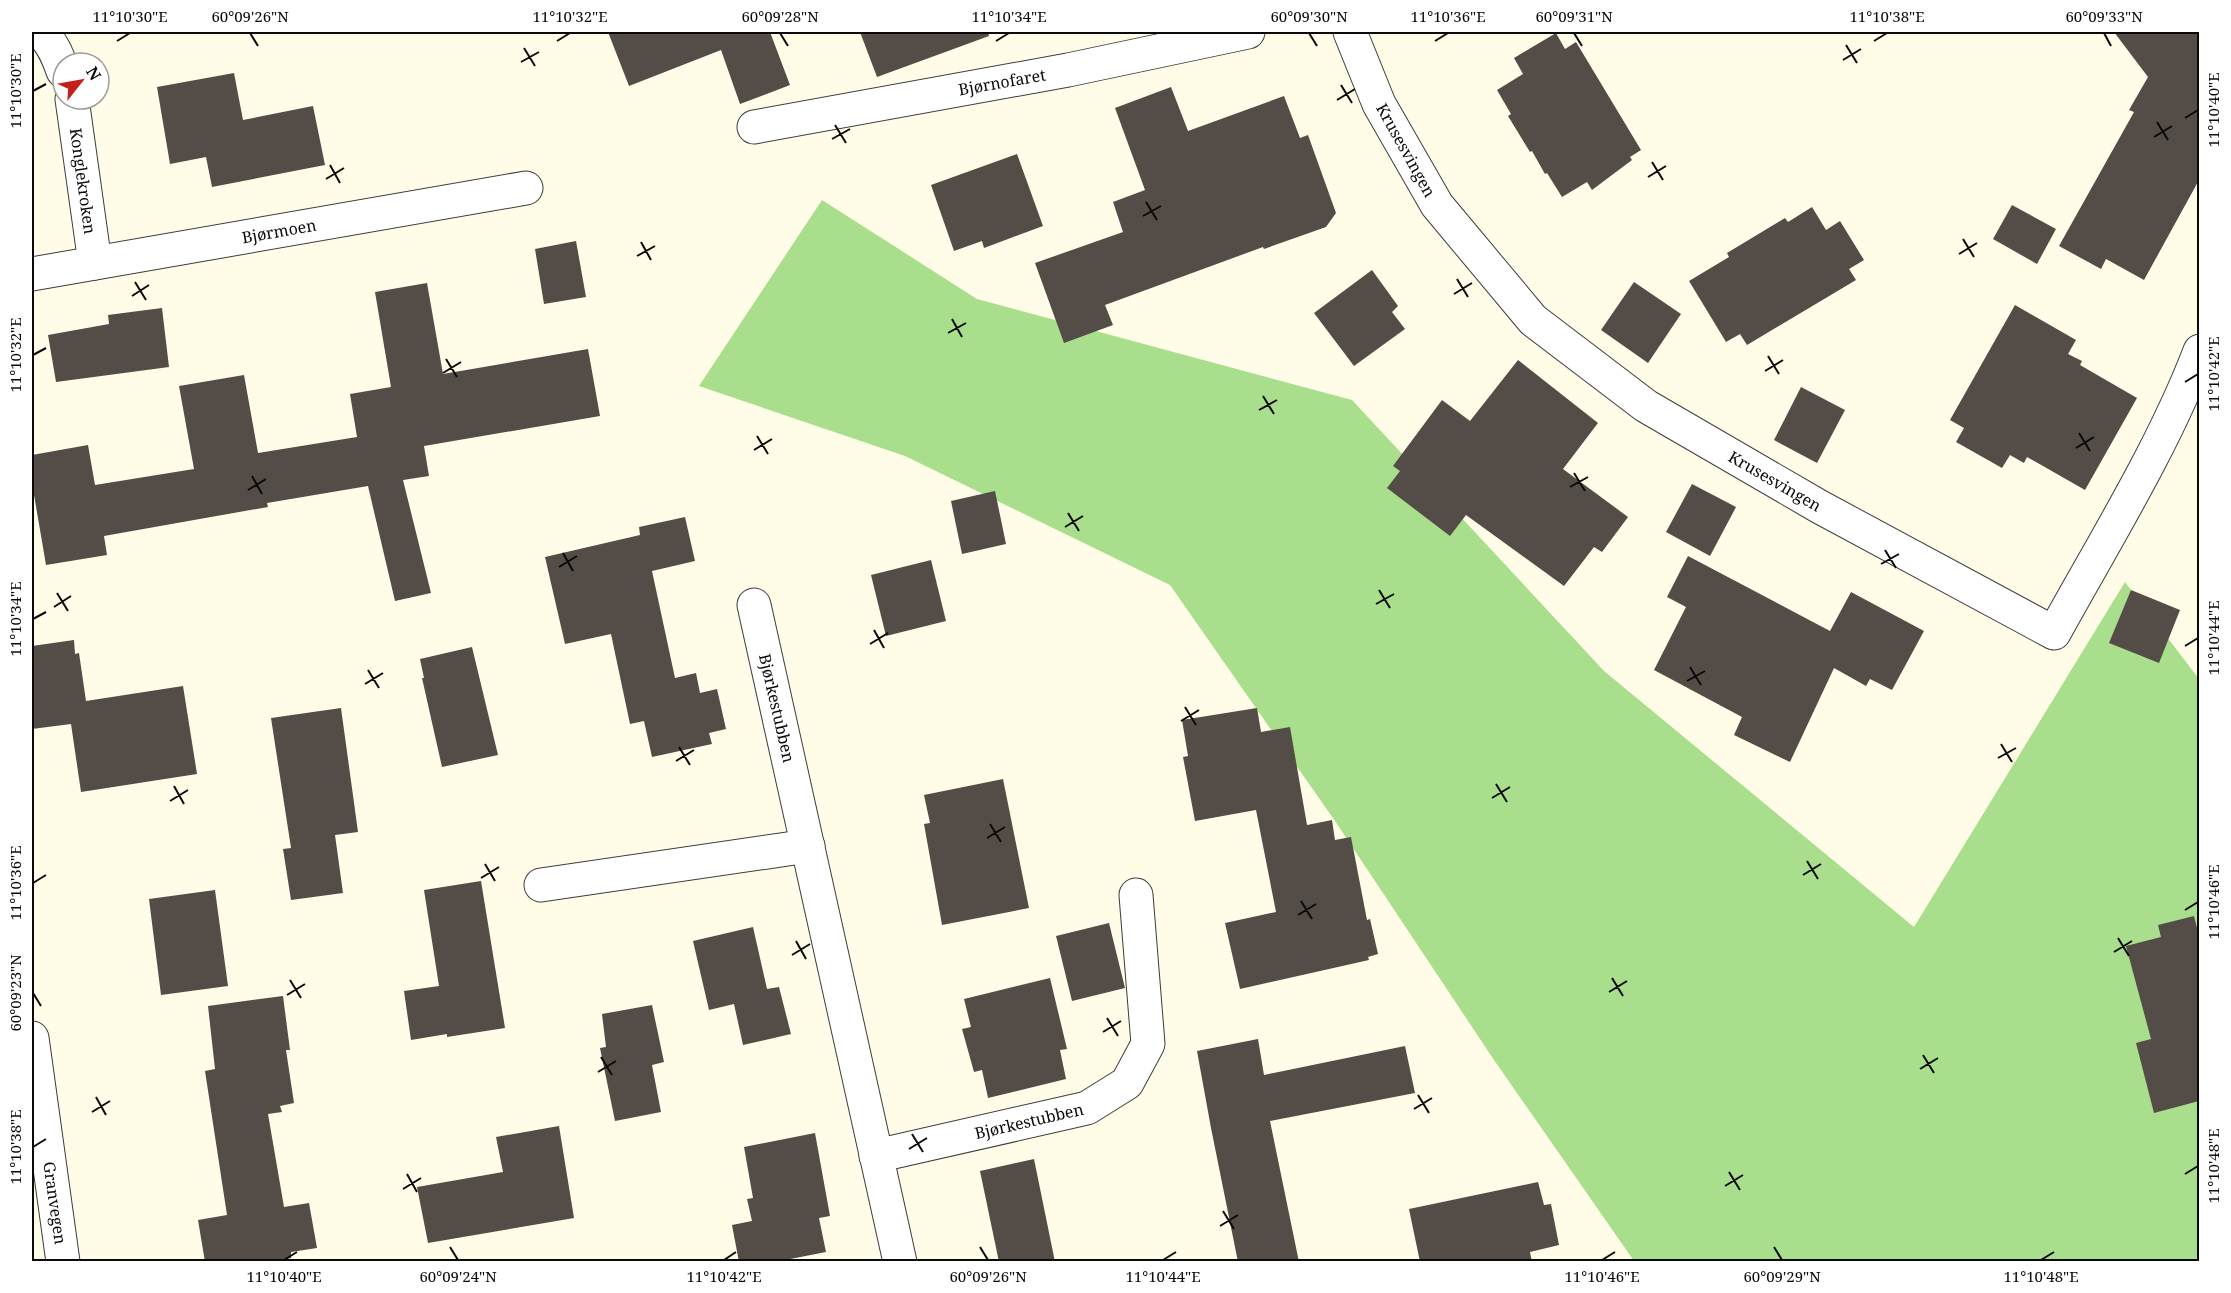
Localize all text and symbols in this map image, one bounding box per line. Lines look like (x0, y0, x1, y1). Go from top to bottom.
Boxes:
text: 11°10'30"E (92, 6, 168, 26)
text: 60°09'26"N (211, 6, 289, 26)
text: 11°10'32"E (532, 6, 608, 26)
text: 60°09'28"N (741, 6, 819, 26)
text: 11°10'34"E (971, 6, 1047, 26)
text: 60°09'30"N (1270, 6, 1348, 26)
text: 11°10'36"E (1410, 6, 1486, 26)
text: 60°09'31"N (1535, 6, 1613, 26)
text: 11°10'38"E (1849, 6, 1925, 26)
text: 60°09'33"N (2065, 6, 2143, 26)
north arrow (51, 51, 111, 111)
text: 11°10'30"E (5, 53, 25, 129)
text: N (81, 62, 107, 85)
street label: Bjørnofaret (957, 63, 1048, 100)
text: 11°10'40"E (2203, 72, 2223, 148)
street label: Krusesvingen (1371, 99, 1441, 201)
street label: Konglekroken (65, 127, 101, 235)
street label: Bjørmoen (240, 214, 318, 248)
text: 11°10'32"E (5, 317, 25, 393)
text: 11°10'42"E (2203, 336, 2223, 412)
street label: Krusesvingen (1724, 445, 1826, 517)
text: 11°10'34"E (5, 581, 25, 657)
text: 11°10'44"E (2203, 600, 2223, 676)
street label: Bjørkestubben (754, 651, 800, 765)
text: 11°10'36"E (5, 845, 25, 921)
text: 11°10'46"E (2203, 864, 2223, 940)
text: 60°09'23"N (5, 954, 25, 1032)
street label: Bjørkestubben (972, 1098, 1086, 1144)
text: 11°10'38"E (5, 1109, 25, 1185)
text: 11°10'48"E (2203, 1128, 2223, 1204)
street label: Granvegen (38, 1160, 72, 1246)
text: 11°10'40"E (246, 1266, 322, 1286)
text: 60°09'24"N (419, 1266, 497, 1286)
text: 11°10'42"E (686, 1266, 762, 1286)
text: 60°09'26"N (949, 1266, 1027, 1286)
text: 11°10'44"E (1125, 1266, 1201, 1286)
text: 11°10'46"E (1564, 1266, 1640, 1286)
text: 60°09'29"N (1743, 1266, 1821, 1286)
text: 11°10'48"E (2003, 1266, 2079, 1286)

